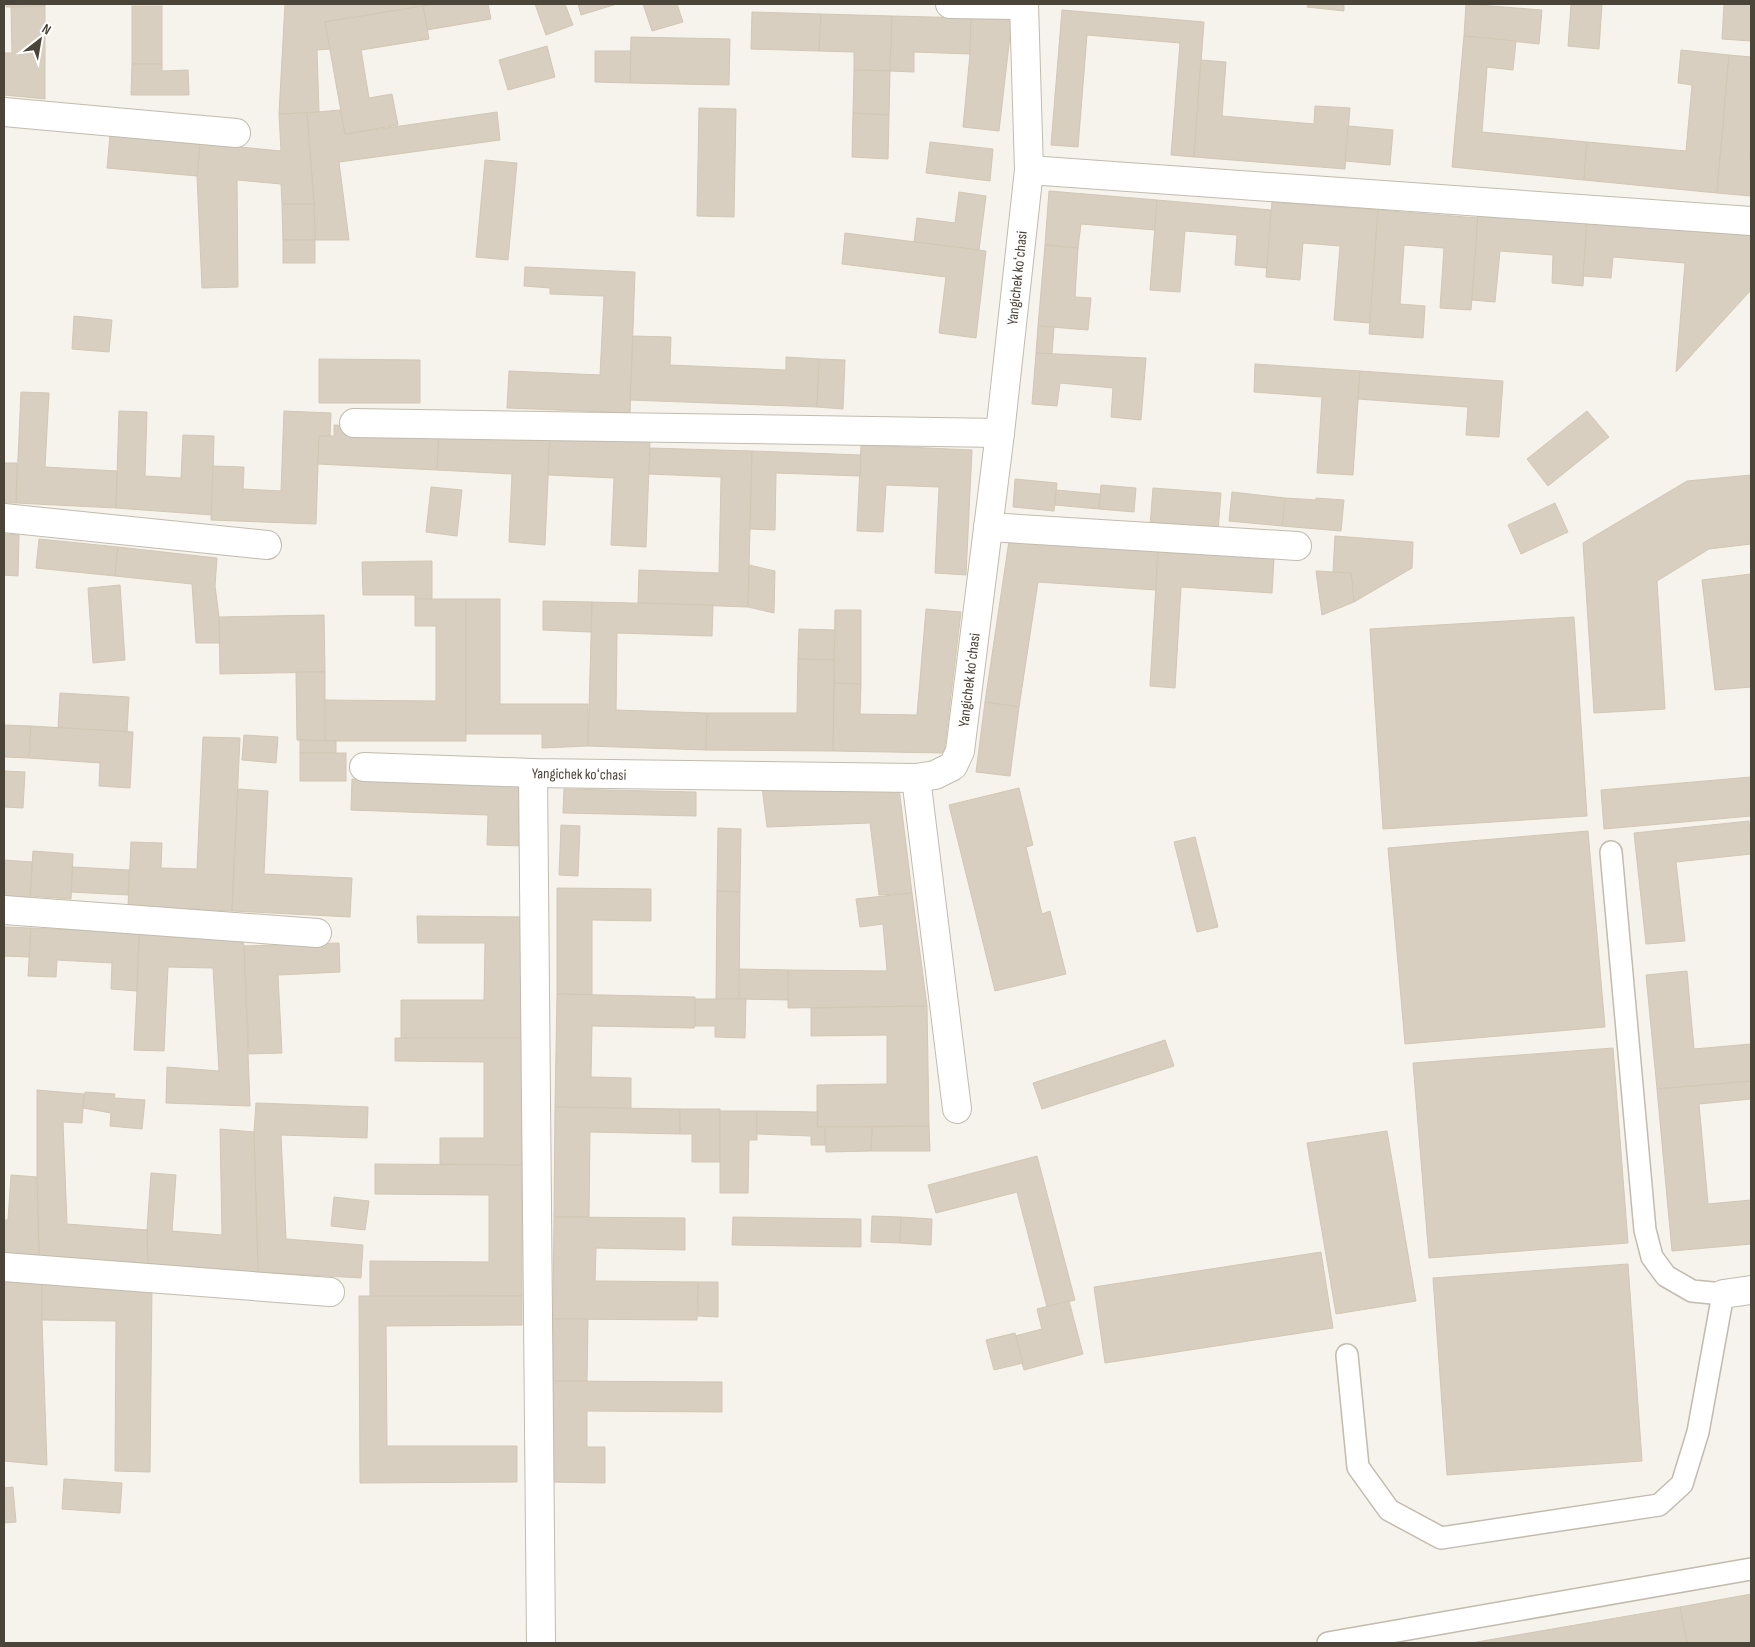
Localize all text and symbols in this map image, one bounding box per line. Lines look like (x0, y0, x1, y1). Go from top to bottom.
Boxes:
north arrow (15, 15, 65, 65)
text: N (39, 20, 54, 38)
street label: Yangichek koʻchasi (1003, 230, 1032, 326)
street label: Yangichek koʻchasi (954, 632, 985, 728)
street label: Yangichek koʻchasi (532, 764, 627, 785)

